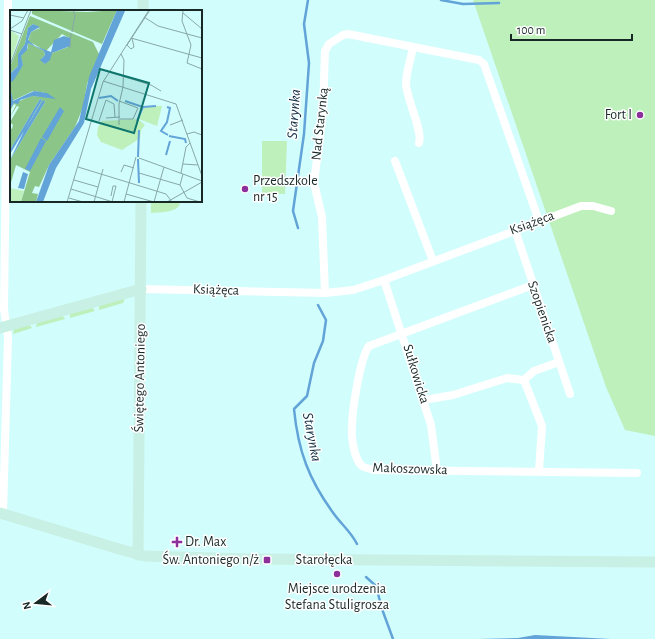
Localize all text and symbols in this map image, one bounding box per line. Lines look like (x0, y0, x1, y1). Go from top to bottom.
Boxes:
inset map (10, 10, 202, 202)
scale bar (511, 16, 632, 42)
text: 100 m (517, 24, 545, 36)
street label: Nad Starynką (309, 86, 331, 161)
water label: Starynka (285, 89, 303, 139)
place label: Fort I (605, 108, 632, 122)
marker: Fort I (635, 110, 645, 120)
place label: Przedszkole nr 15 (253, 174, 318, 204)
marker: Przedszkole nr 15 (240, 184, 250, 194)
street label: Książęca (508, 208, 557, 238)
street label: Szopienicka (525, 279, 559, 345)
street label: Książęca (193, 282, 240, 298)
street label: Świętego Antoniego (129, 323, 148, 433)
street label: Sułkowicka (400, 343, 432, 406)
water label: Starynka (300, 411, 324, 463)
street label: Makoszowska (372, 461, 448, 477)
place label: Dr. Max (185, 535, 226, 549)
marker: Dr. Max (172, 537, 182, 547)
place label: Św. Antoniego n/ż (163, 550, 259, 567)
street label: Starołęcka (296, 553, 353, 567)
marker: Św. Antoniego n/ż (262, 555, 272, 565)
marker: Miejsce urodzenia Stefana Stuligrosza (332, 569, 342, 579)
place label: Miejsce urodzenia Stefana Stuligrosza (285, 582, 390, 612)
north arrow (16, 583, 56, 623)
text: N (21, 600, 33, 611)

